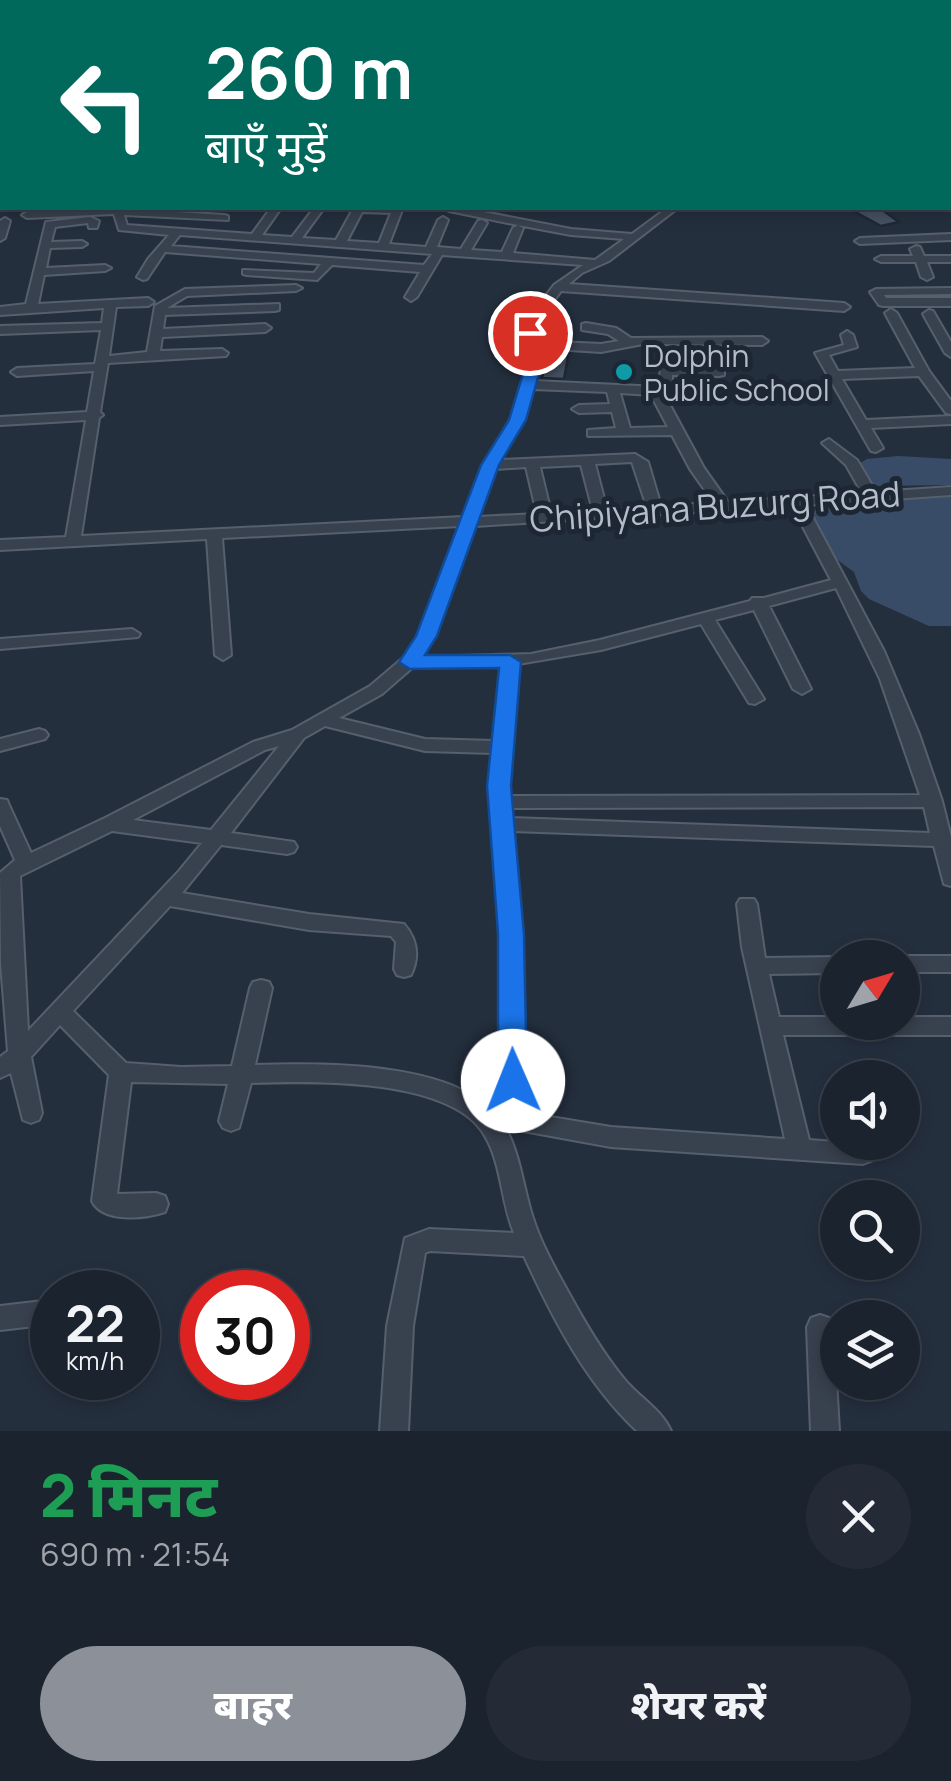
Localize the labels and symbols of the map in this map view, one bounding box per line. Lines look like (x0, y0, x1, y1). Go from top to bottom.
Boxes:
pin (488, 291, 573, 376)
place label: Dolphin Public School (644, 335, 830, 410)
marker: Dolphin Public School (613, 361, 635, 383)
street label: Chipiyana Buzurg Road (528, 469, 902, 543)
north arrow (820, 940, 920, 1040)
position arrow (461, 1029, 565, 1133)
speed limit sign: 30 (180, 1270, 310, 1400)

